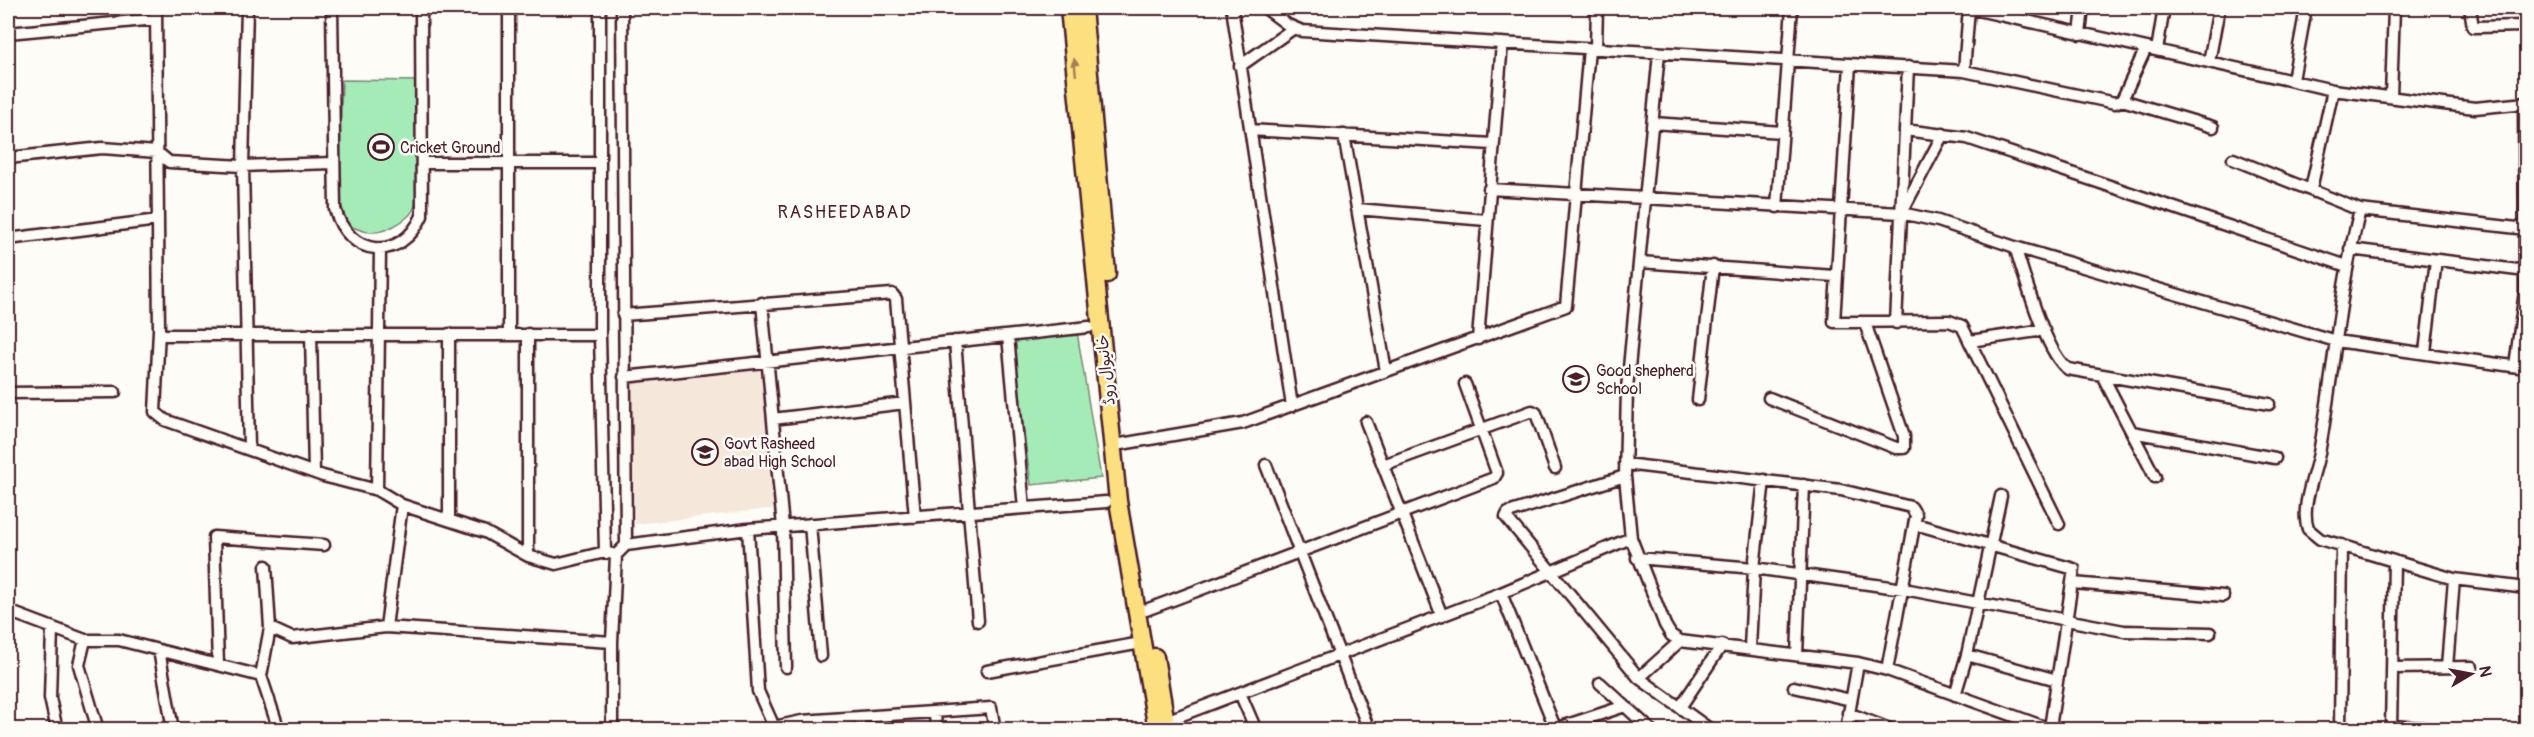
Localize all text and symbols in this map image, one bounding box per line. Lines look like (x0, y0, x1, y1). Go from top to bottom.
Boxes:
one-way arrow (1070, 57, 1080, 76)
sports icon: Cricket Ground (366, 132, 396, 162)
place label: Cricket Ground (400, 138, 501, 158)
district label: RASHEEDABAD (778, 201, 912, 224)
street label: خانیوال روڈ (1092, 333, 1120, 406)
place label: Good shepherd School (1596, 361, 1694, 399)
school or university icon: Good shepherd School (1561, 364, 1591, 394)
place label: Govt Rasheed abad High School (724, 434, 836, 472)
school or university icon: Govt Rasheed abad High School (690, 437, 720, 467)
north arrow (2441, 644, 2501, 704)
text: N (2474, 665, 2496, 679)

